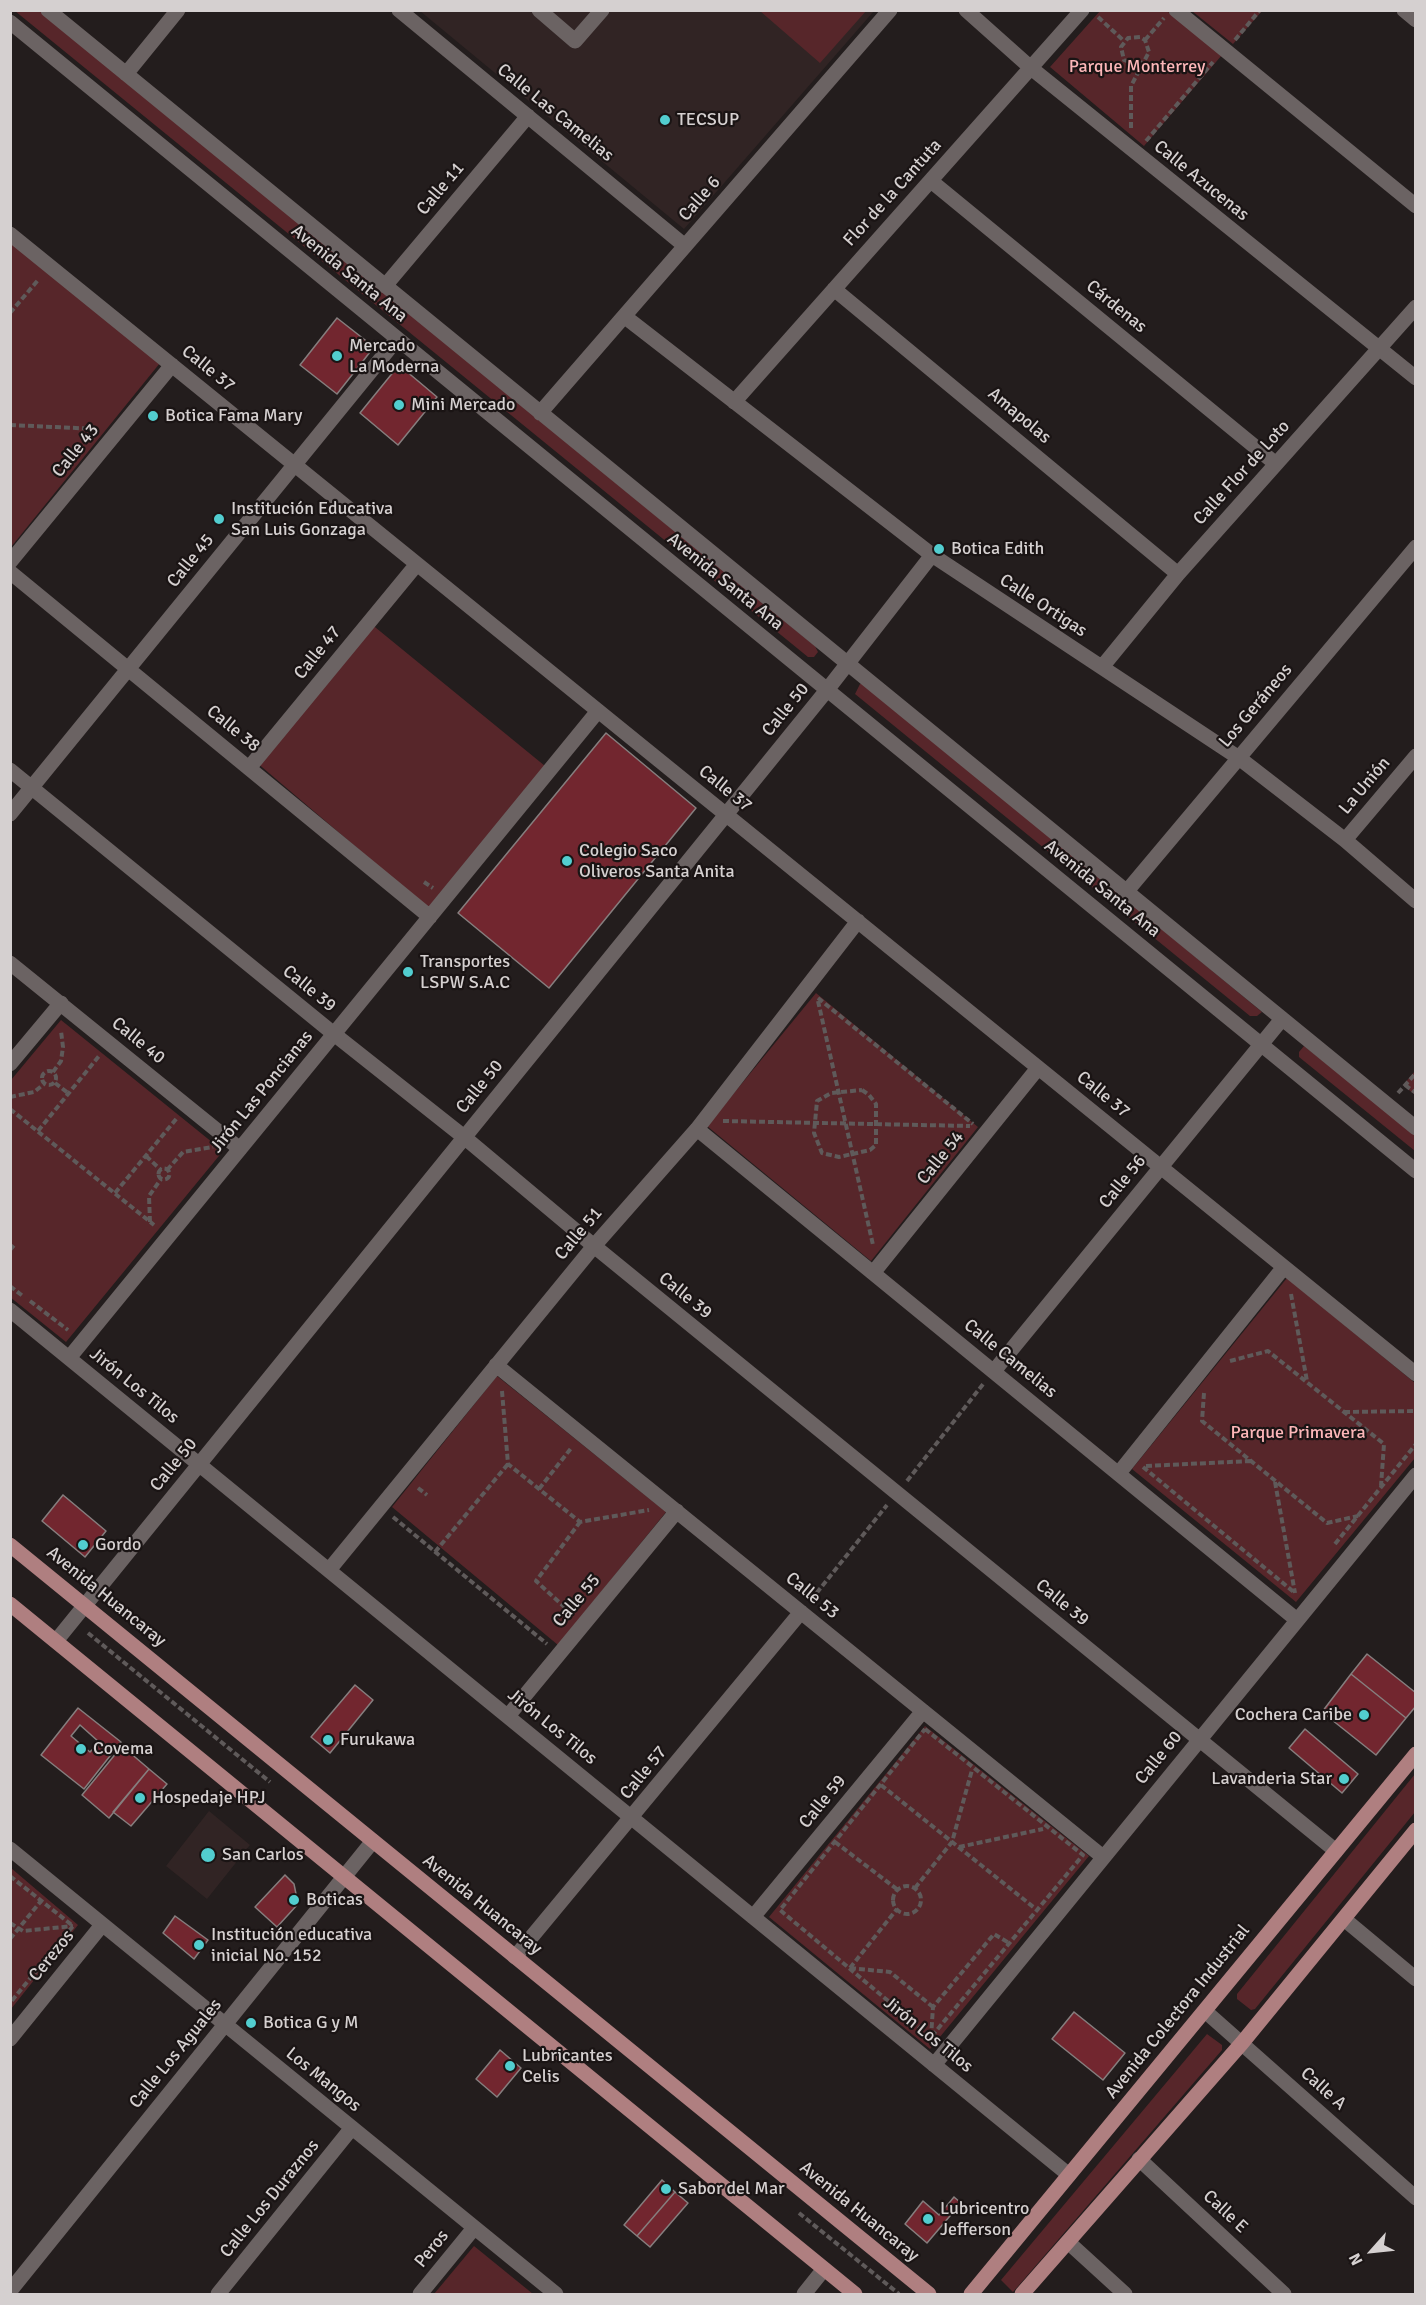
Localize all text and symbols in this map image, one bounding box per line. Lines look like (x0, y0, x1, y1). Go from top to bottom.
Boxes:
park label: Parque Monterrey (1069, 56, 1205, 78)
street label: Calle Las Camelias (492, 59, 618, 167)
place label: TECSUP (677, 109, 739, 131)
marker: TECSUP (658, 113, 672, 127)
street label: Flor de la Cantuta (839, 135, 947, 251)
street label: Calle Azucenas (1149, 136, 1253, 226)
street label: Calle 11 (413, 158, 469, 220)
street label: Calle 6 (675, 172, 725, 226)
street label: Avenida Santa Ana (287, 221, 411, 327)
street label: Cárdenas (1081, 276, 1151, 338)
place label: Mercado La Moderna (349, 335, 439, 378)
street label: Calle 37 (177, 341, 239, 397)
marker: Mercado La Moderna (330, 349, 344, 363)
street label: Amapolas (983, 383, 1055, 449)
place label: Mini Mercado (411, 394, 515, 416)
marker: Mini Mercado (392, 398, 406, 412)
place label: Botica Fama Mary (165, 405, 302, 427)
marker: Botica Fama Mary (146, 409, 160, 423)
street label: Calle Flor de Loto (1189, 416, 1295, 530)
street label: Calle 43 (48, 420, 104, 482)
place label: Institución Educativa San Luis Gonzaga (231, 498, 393, 540)
marker: Institución Educativa San Luis Gonzaga (212, 512, 226, 526)
street label: Avenida Santa Ana (663, 529, 787, 635)
street label: Calle 45 (163, 530, 219, 592)
place label: Botica Edith (951, 538, 1044, 560)
marker: Botica Edith (932, 542, 946, 556)
street label: Calle Ortigas (995, 570, 1091, 642)
street label: Calle 47 (290, 622, 346, 684)
street label: Los Geráneos (1215, 660, 1297, 752)
street label: Calle 50 (758, 679, 814, 741)
street label: Calle 38 (202, 701, 264, 757)
street label: La Unión (1335, 753, 1395, 819)
street label: Calle 37 (694, 761, 756, 817)
street label: Avenida Santa Ana (1040, 836, 1164, 942)
place label: Colegio Saco Oliveros Santa Anita (579, 840, 735, 882)
marker: Colegio Saco Oliveros Santa Anita (560, 854, 574, 868)
place label: Transportes LSPW S.A.C (420, 951, 510, 994)
street label: Calle 39 (278, 961, 340, 1017)
marker: Transportes LSPW S.A.C (401, 965, 415, 979)
street label: Calle 40 (107, 1013, 169, 1069)
street label: Jirón Las Poncianas (206, 1027, 318, 1157)
street label: Calle 50 (452, 1056, 508, 1118)
street label: Calle 37 (1072, 1067, 1134, 1123)
street label: Calle 54 (913, 1127, 969, 1189)
street label: Calle 56 (1095, 1151, 1151, 1213)
street label: Calle 51 (551, 1203, 607, 1265)
street label: Calle 39 (654, 1268, 716, 1324)
street label: Calle Camelias (959, 1315, 1061, 1403)
street label: Jirón Los Tilos (85, 1343, 183, 1429)
park label: Parque Primavera (1230, 1422, 1366, 1444)
street label: Calle 50 (146, 1434, 202, 1496)
place label: Gordo (95, 1534, 141, 1556)
marker: Gordo (76, 1538, 90, 1552)
street label: Avenida Huancaray (42, 1542, 170, 1652)
street label: Calle 53 (781, 1568, 843, 1624)
street label: Calle 55 (549, 1570, 605, 1632)
street label: Calle 39 (1031, 1575, 1093, 1631)
street label: Jirón Los Tilos (503, 1684, 601, 1770)
place label: Cochera Caribe (1235, 1704, 1352, 1726)
marker: Cochera Caribe (1357, 1708, 1371, 1722)
street label: Calle 60 (1131, 1727, 1187, 1789)
place label: Furukawa (340, 1729, 415, 1751)
marker: Furukawa (321, 1733, 335, 1747)
place label: Covema (93, 1738, 153, 1760)
marker: Covema (74, 1742, 88, 1756)
street label: Calle 57 (616, 1742, 672, 1804)
place label: Lavanderia Star (1211, 1768, 1332, 1790)
street label: Calle 59 (795, 1771, 851, 1833)
marker: Lavanderia Star (1337, 1772, 1351, 1786)
place label: Hospedaje HPJ (152, 1787, 265, 1809)
marker: Hospedaje HPJ (133, 1791, 147, 1805)
place label: San Carlos (222, 1844, 304, 1866)
marker: San Carlos (199, 1846, 217, 1864)
street label: Avenida Huancaray (418, 1850, 546, 1960)
place label: Boticas (306, 1889, 363, 1911)
marker: Boticas (287, 1893, 301, 1907)
street label: Avenida Colectora Industrial (1101, 1921, 1255, 2103)
place label: Institución educativa inicial No. 152 (211, 1924, 372, 1966)
street label: Cerezos (25, 1926, 79, 1986)
marker: Institución educativa inicial No. 152 (192, 1938, 206, 1952)
street label: Jirón Los Tilos (879, 1992, 977, 2078)
street label: Calle Los Aguales (125, 1995, 227, 2113)
place label: Botica G y M (263, 2012, 358, 2034)
marker: Botica G y M (244, 2016, 258, 2030)
street label: Los Mangos (281, 2043, 365, 2117)
place label: Lubricantes Celis (522, 2045, 613, 2088)
marker: Lubricantes Celis (503, 2059, 517, 2073)
street label: Calle A (1296, 2063, 1350, 2115)
street label: Calle Los Duraznos (216, 2136, 324, 2262)
street label: Avenida Huancaray (795, 2157, 923, 2267)
place label: Sabor del Mar (678, 2178, 785, 2200)
marker: Sabor del Mar (659, 2182, 673, 2196)
street label: Calle E (1198, 2186, 1252, 2238)
place label: Lubricentro Jefferson (940, 2198, 1029, 2240)
marker: Lubricentro Jefferson (921, 2212, 935, 2226)
north arrow (1342, 2221, 1402, 2281)
street label: Peros (410, 2226, 454, 2272)
text: N (1345, 2250, 1367, 2269)

